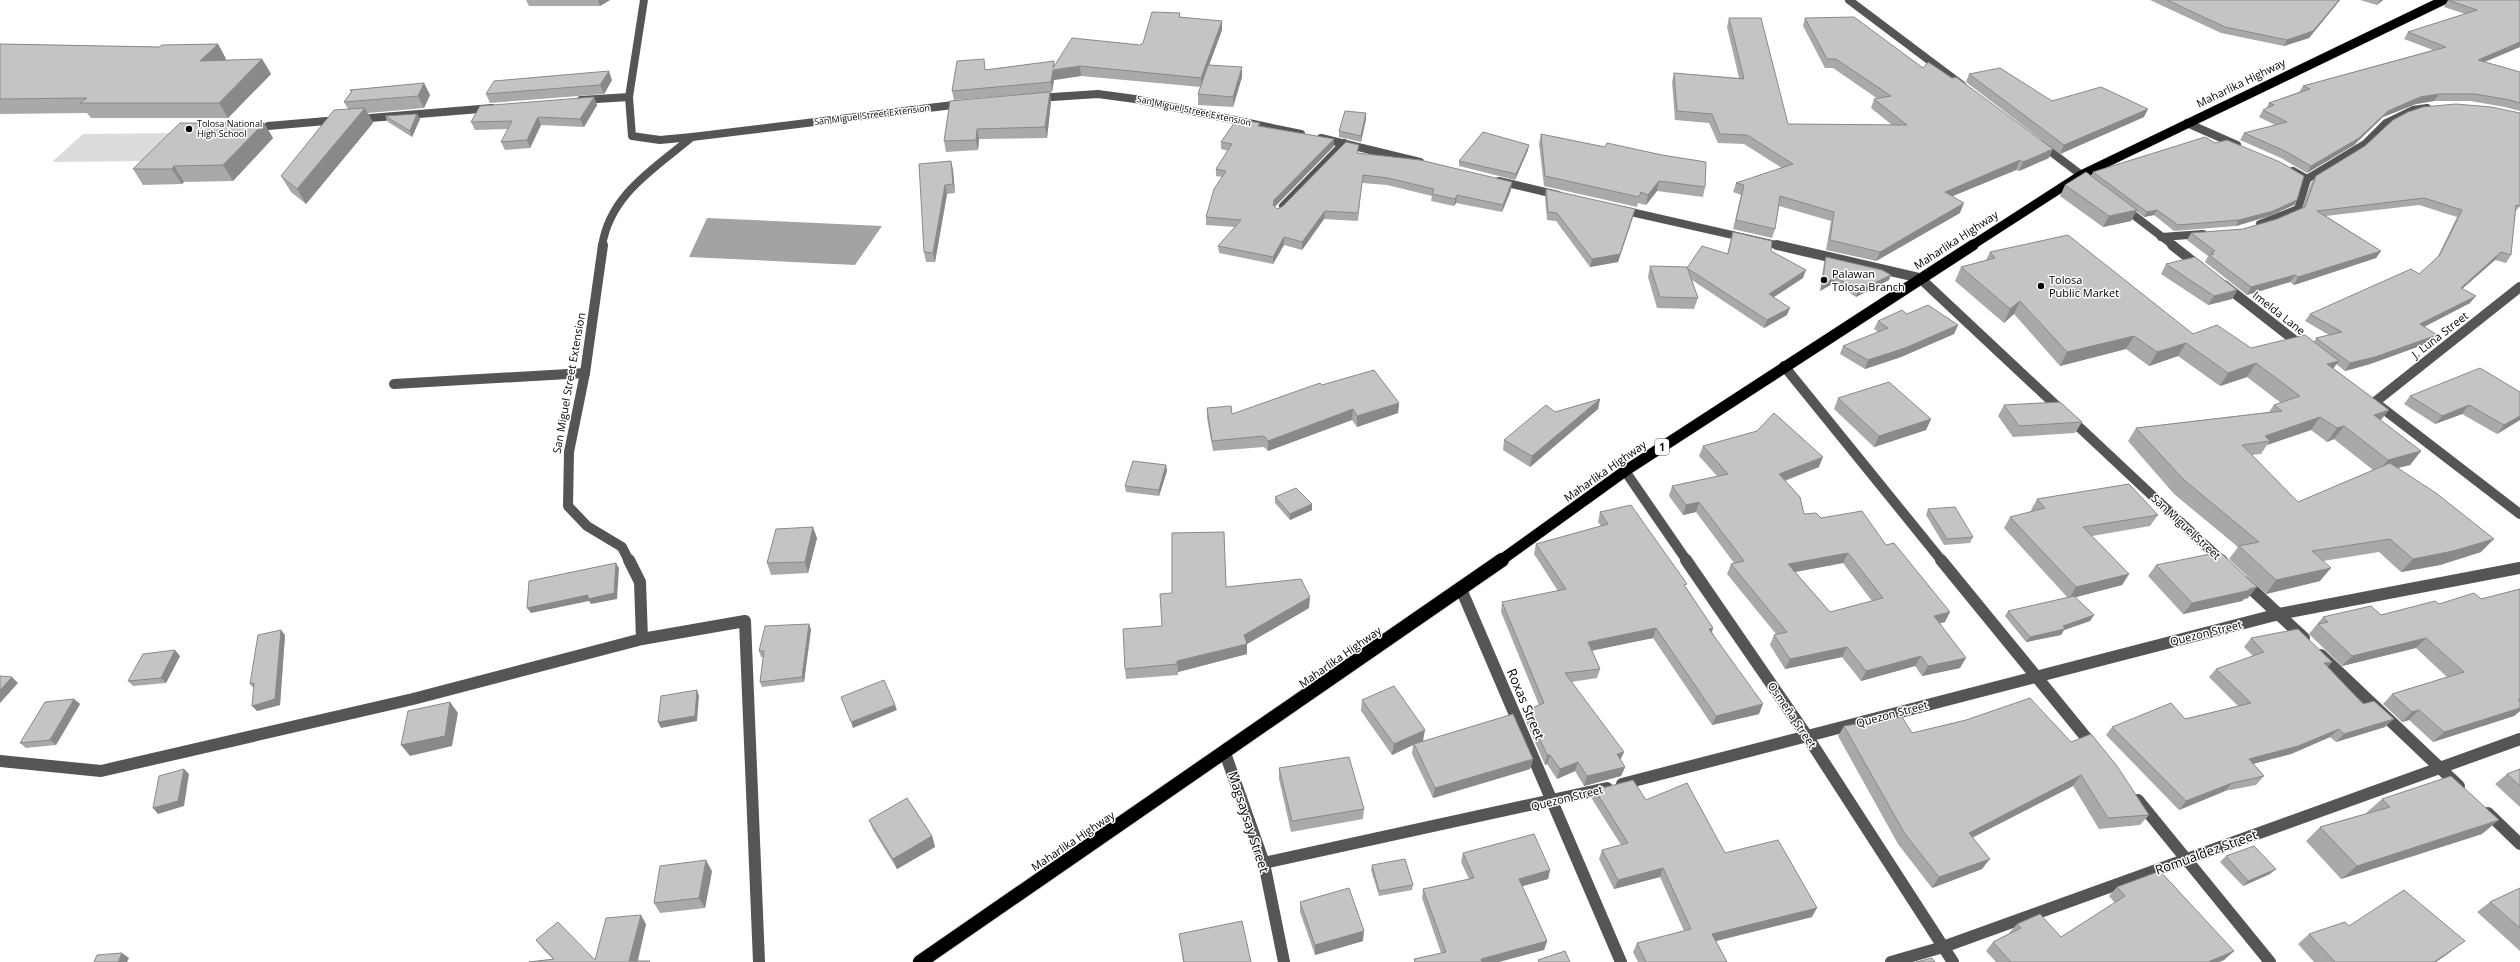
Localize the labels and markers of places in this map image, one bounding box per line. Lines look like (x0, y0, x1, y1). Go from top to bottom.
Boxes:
place label: Tolosa National High School (197, 117, 262, 140)
marker: Tolosa National High School (184, 124, 194, 134)
place label: Palawan Tolosa Branch (1832, 266, 1905, 294)
place label: Tolosa Public Market (2049, 272, 2119, 300)
marker: Palawan Tolosa Branch (1819, 275, 1829, 285)
marker: Tolosa Public Market (2036, 281, 2046, 291)

